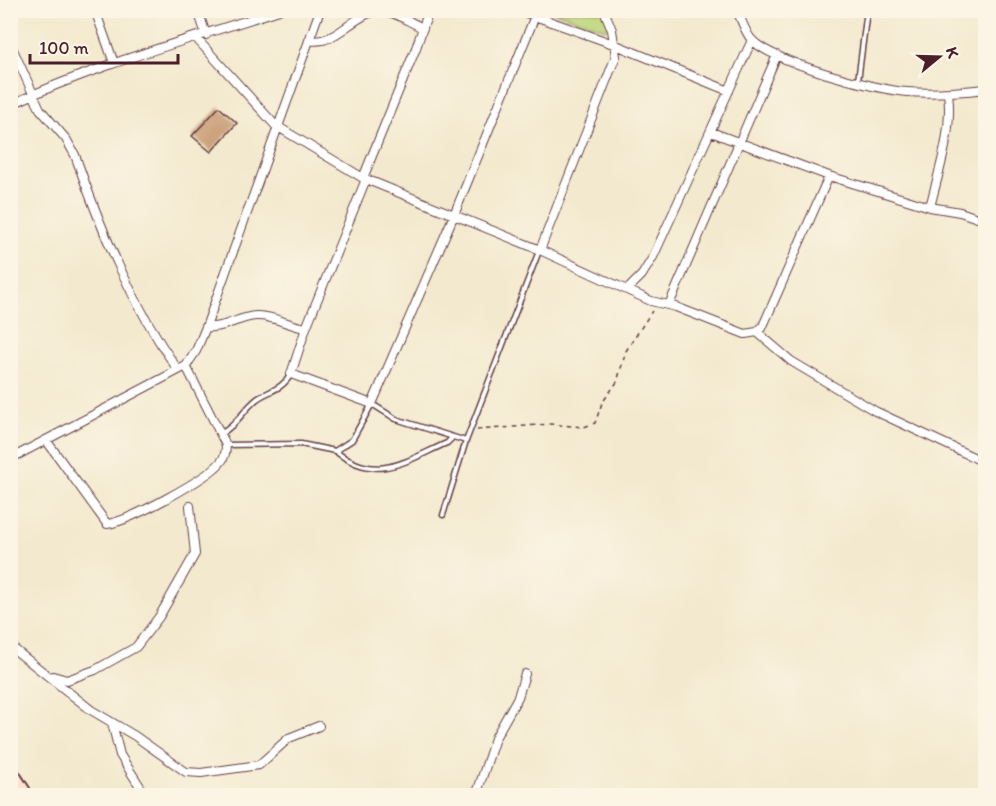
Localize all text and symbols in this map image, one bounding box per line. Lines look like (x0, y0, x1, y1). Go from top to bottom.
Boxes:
scale bar (30, 27, 178, 65)
north arrow (909, 27, 969, 87)
text: 100 m (39, 37, 89, 59)
text: K (942, 44, 964, 61)

